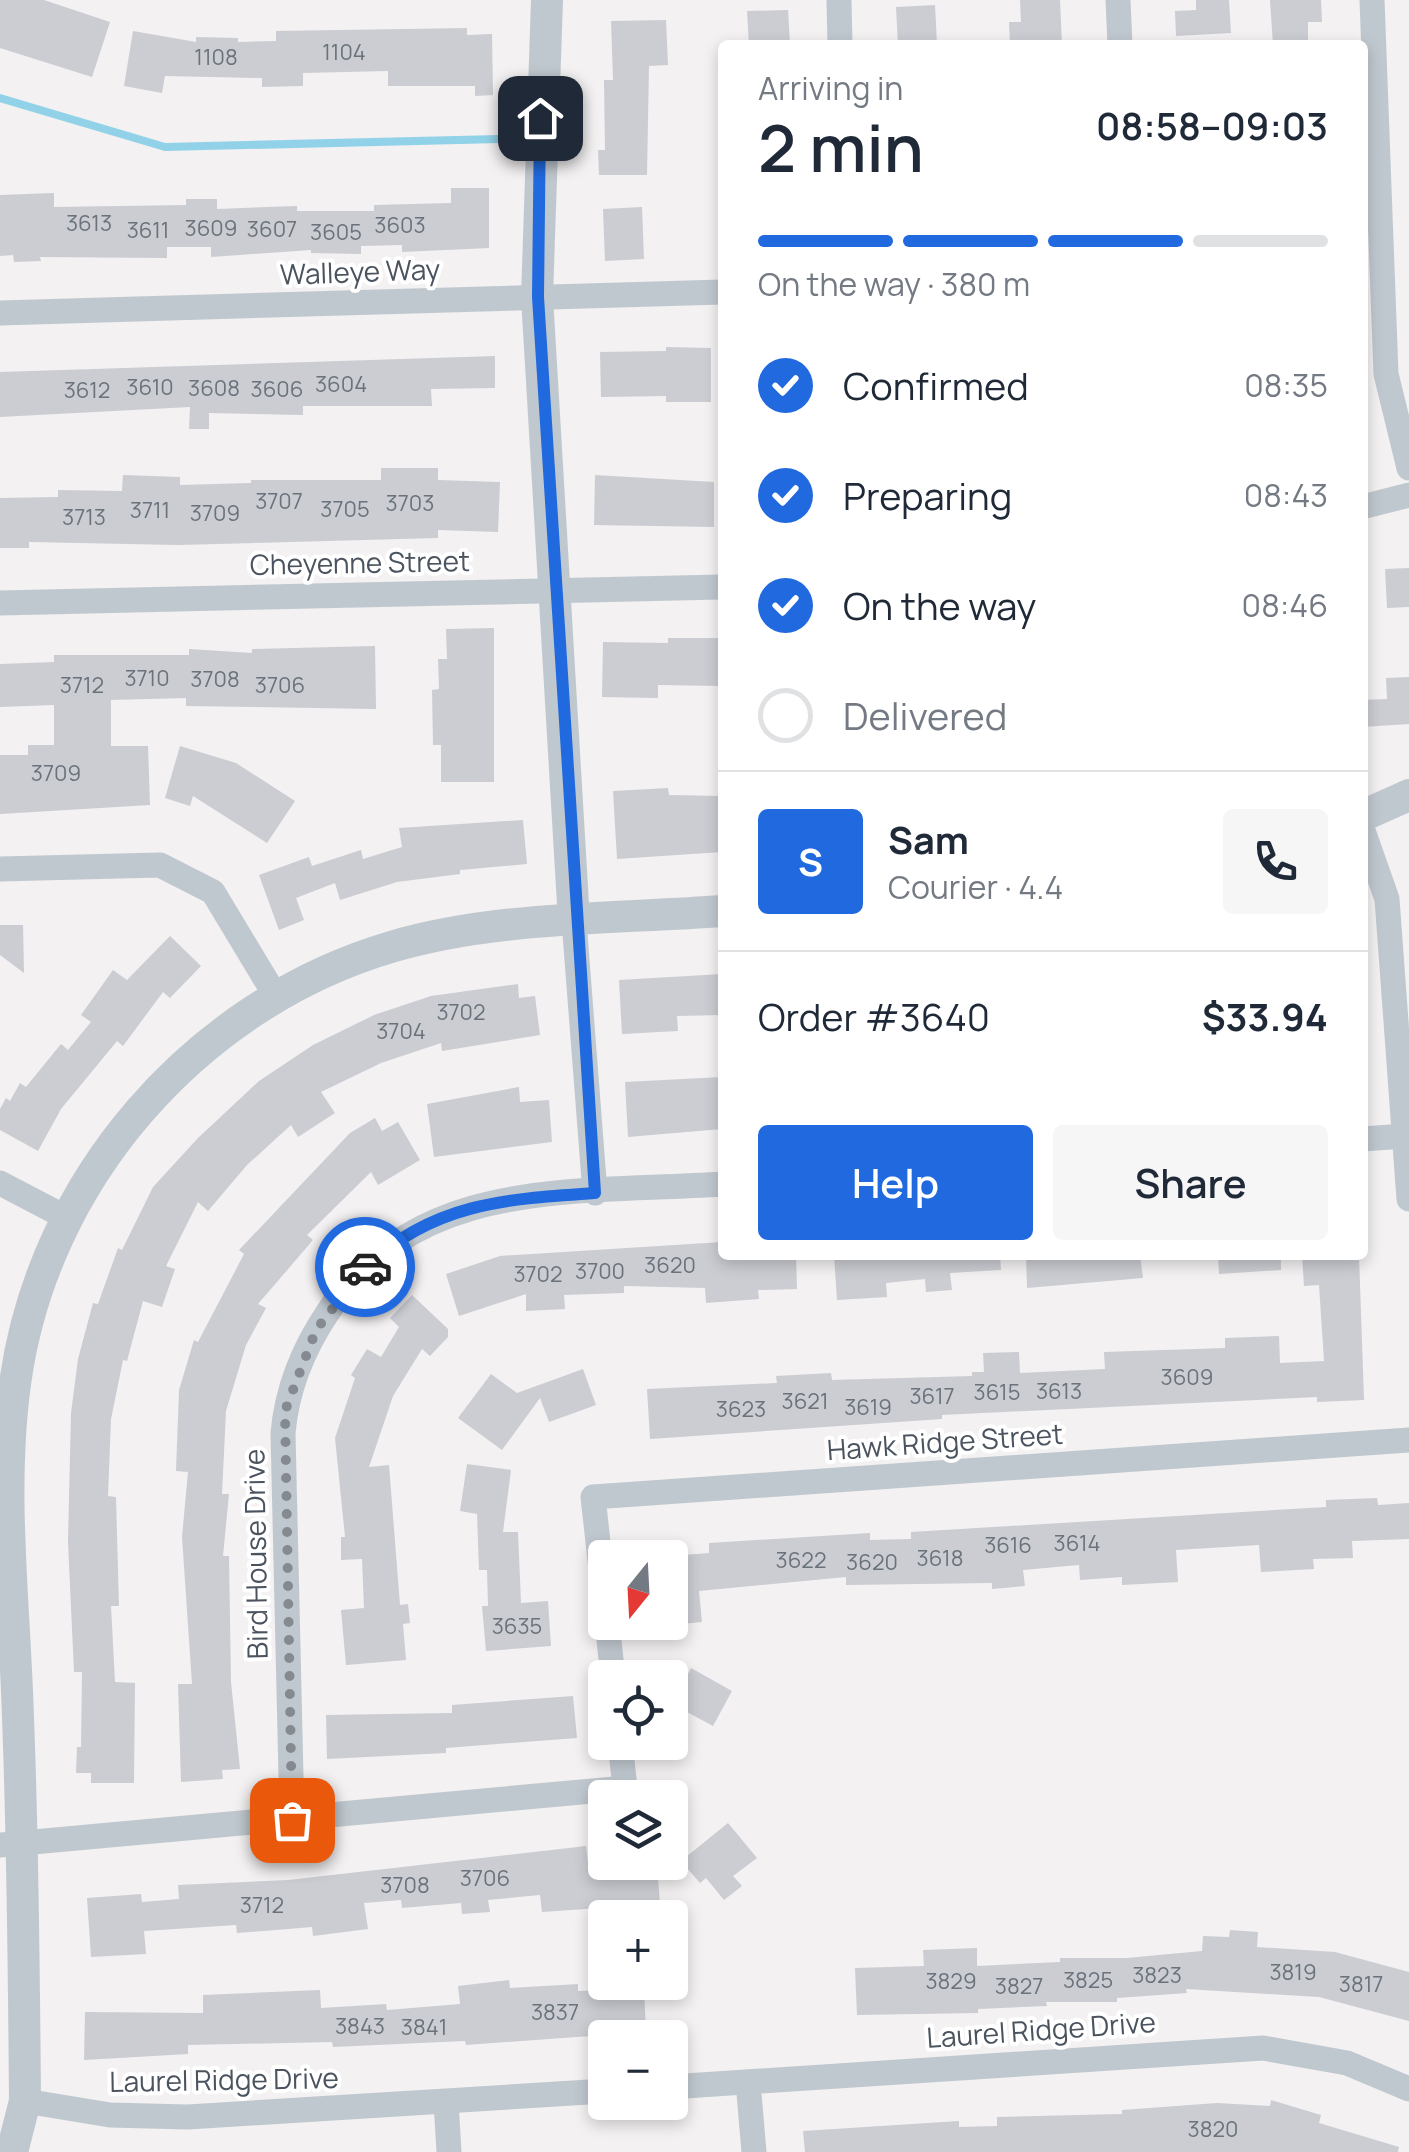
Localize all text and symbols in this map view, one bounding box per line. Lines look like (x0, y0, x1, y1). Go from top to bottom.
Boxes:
house number: 1104 (322, 37, 366, 67)
house number: 1108 (194, 42, 238, 72)
text: Arriving in (758, 66, 903, 110)
pin (498, 76, 583, 161)
icon: home (513, 91, 568, 146)
text: 08:58–09:03 (1096, 99, 1328, 151)
text: 2 min (758, 103, 924, 192)
house number: 3613 (66, 208, 112, 238)
house number: 3603 (374, 210, 426, 240)
house number: 3609 (185, 213, 237, 243)
house number: 3607 (247, 214, 297, 244)
house number: 3611 (127, 215, 169, 245)
house number: 3605 (310, 217, 362, 247)
street label: Walleye Way (279, 249, 441, 293)
text: On the way · 380 m (758, 262, 1030, 306)
icon: check (758, 358, 813, 413)
text: Confirmed (843, 359, 1029, 411)
text: 08:35 (1244, 363, 1328, 407)
house number: 3604 (315, 369, 367, 399)
house number: 3610 (126, 372, 174, 402)
house number: 3608 (188, 373, 240, 403)
house number: 3606 (251, 374, 303, 404)
house number: 3612 (64, 375, 110, 405)
icon: check (758, 468, 813, 523)
text: Preparing (843, 469, 1012, 521)
text: 08:43 (1244, 473, 1328, 517)
house number: 3707 (255, 486, 303, 516)
house number: 3703 (386, 488, 434, 518)
house number: 3705 (320, 494, 370, 524)
house number: 3711 (130, 495, 170, 525)
house number: 3709 (190, 498, 240, 528)
house number: 3713 (62, 502, 106, 532)
street label: Cheyenne Street (250, 541, 470, 583)
icon: check (758, 578, 813, 633)
text: On the way (843, 579, 1036, 631)
text: 08:46 (1242, 583, 1328, 627)
house number: 3710 (124, 663, 170, 693)
house number: 3708 (190, 664, 240, 694)
house number: 3712 (60, 670, 104, 700)
house number: 3706 (255, 670, 305, 700)
text: Delivered (843, 689, 1007, 741)
house number: 3709 (31, 758, 81, 788)
button: phone (1223, 809, 1328, 914)
text: Sam (888, 813, 969, 865)
text: S (798, 835, 823, 887)
text: Courier · 4.4 (888, 865, 1063, 909)
text: Order #3640 (758, 990, 990, 1042)
text: $33.94 (1202, 990, 1328, 1042)
house number: 3702 (436, 997, 486, 1027)
house number: 3704 (376, 1016, 426, 1046)
button: Help (758, 1125, 1033, 1240)
button: Share (1053, 1125, 1328, 1240)
courier (315, 1217, 415, 1317)
icon: car (338, 1240, 393, 1295)
house number: 3620 (644, 1250, 696, 1280)
house number: 3700 (575, 1256, 625, 1286)
house number: 3702 (513, 1259, 563, 1289)
house number: 3609 (1161, 1362, 1213, 1392)
house number: 3613 (1036, 1376, 1082, 1406)
house number: 3615 (974, 1377, 1020, 1407)
house number: 3617 (909, 1381, 955, 1411)
house number: 3621 (782, 1386, 828, 1416)
house number: 3619 (844, 1392, 892, 1422)
house number: 3623 (716, 1394, 766, 1424)
street label: Hawk Ridge Street (826, 1414, 1064, 1468)
street label: Bird House Drive (234, 1449, 276, 1659)
house number: 3614 (1053, 1528, 1101, 1558)
house number: 3616 (984, 1530, 1032, 1560)
north arrow (588, 1540, 688, 1640)
map controls (588, 1540, 688, 2120)
house number: 3618 (917, 1543, 963, 1573)
house number: 3622 (776, 1545, 826, 1575)
house number: 3620 (846, 1547, 898, 1577)
house number: 3635 (492, 1611, 542, 1641)
button: locate (588, 1660, 688, 1760)
pin (250, 1778, 335, 1863)
button: layers (588, 1780, 688, 1880)
icon: bag (265, 1793, 320, 1848)
house number: 3706 (460, 1863, 510, 1893)
house number: 3708 (380, 1870, 430, 1900)
house number: 3712 (240, 1890, 284, 1920)
button: + (588, 1900, 688, 2000)
house number: 3819 (1269, 1957, 1317, 1987)
house number: 3823 (1132, 1960, 1182, 1990)
house number: 3825 (1063, 1965, 1113, 1995)
house number: 3829 (925, 1966, 977, 1996)
house number: 3817 (1339, 1969, 1383, 1999)
house number: 3827 (995, 1971, 1043, 2001)
house number: 3837 (531, 1997, 579, 2027)
street label: Laurel Ridge Drive (925, 2002, 1157, 2056)
house number: 3843 (335, 2011, 385, 2041)
house number: 3841 (401, 2012, 447, 2042)
button: − (588, 2020, 688, 2120)
street label: Laurel Ridge Drive (109, 2058, 339, 2100)
house number: 3820 (1188, 2114, 1238, 2144)

